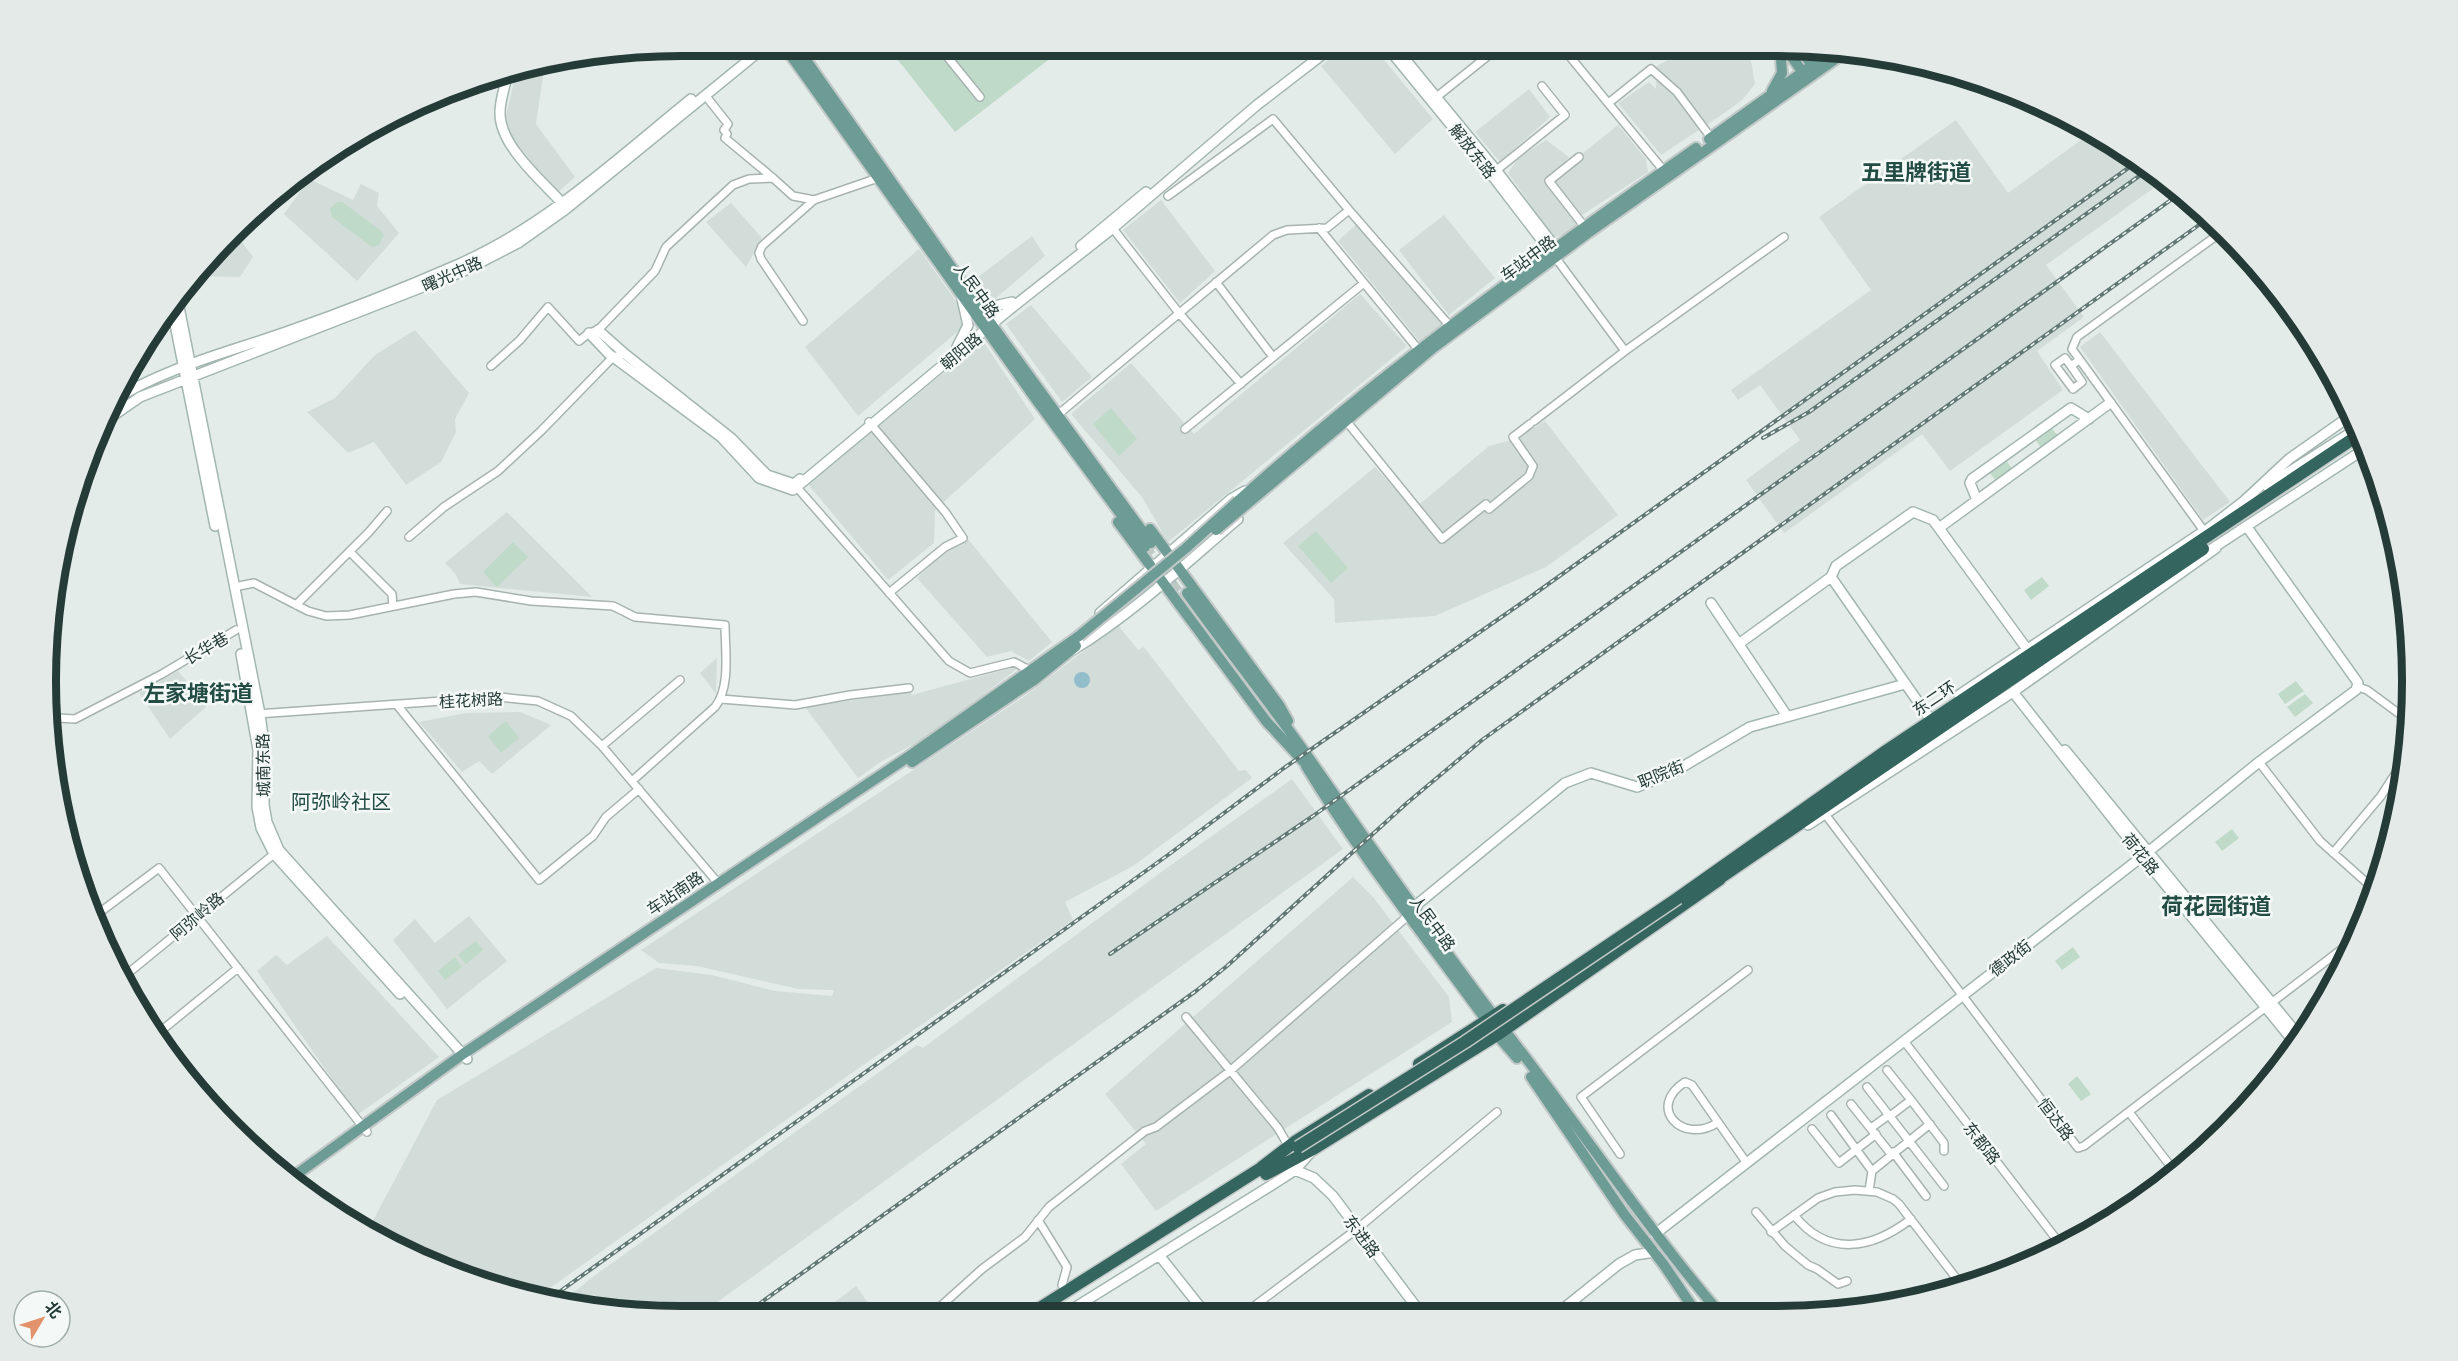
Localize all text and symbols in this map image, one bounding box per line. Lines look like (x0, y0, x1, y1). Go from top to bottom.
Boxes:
street label: 解放东路 (1444, 118, 1502, 184)
district label: 五里牌街道 (1861, 155, 1971, 189)
street label: 车站中路 (1495, 229, 1561, 287)
street label: 曙光中路 (418, 250, 486, 298)
street label: 人民中路 (948, 257, 1006, 323)
street label: 朝阳路 (935, 326, 987, 376)
street label: 长华巷 (179, 626, 233, 670)
street label: 东二环 (1907, 675, 1961, 721)
district label: 左家塘街道 (143, 676, 253, 710)
street label: 桂花树路 (438, 686, 504, 714)
street label: 城南东路 (250, 733, 276, 797)
street label: 职院街 (1634, 754, 1688, 794)
district label: 阿弥岭社区 (291, 786, 391, 817)
street label: 荷花路 (2117, 828, 2165, 880)
street label: 车站南路 (642, 865, 708, 921)
street label: 阿弥岭路 (165, 886, 229, 946)
district label: 荷花园街道 (2161, 889, 2271, 923)
street label: 人民中路 (1404, 890, 1462, 956)
street label: 德政街 (1984, 934, 2036, 982)
street label: 恒达路 (2032, 1093, 2080, 1145)
street label: 东郡路 (1958, 1117, 2006, 1169)
street label: 东进路 (1338, 1210, 1386, 1262)
north arrow (12, 1289, 72, 1349)
text: 北 (39, 1296, 68, 1323)

